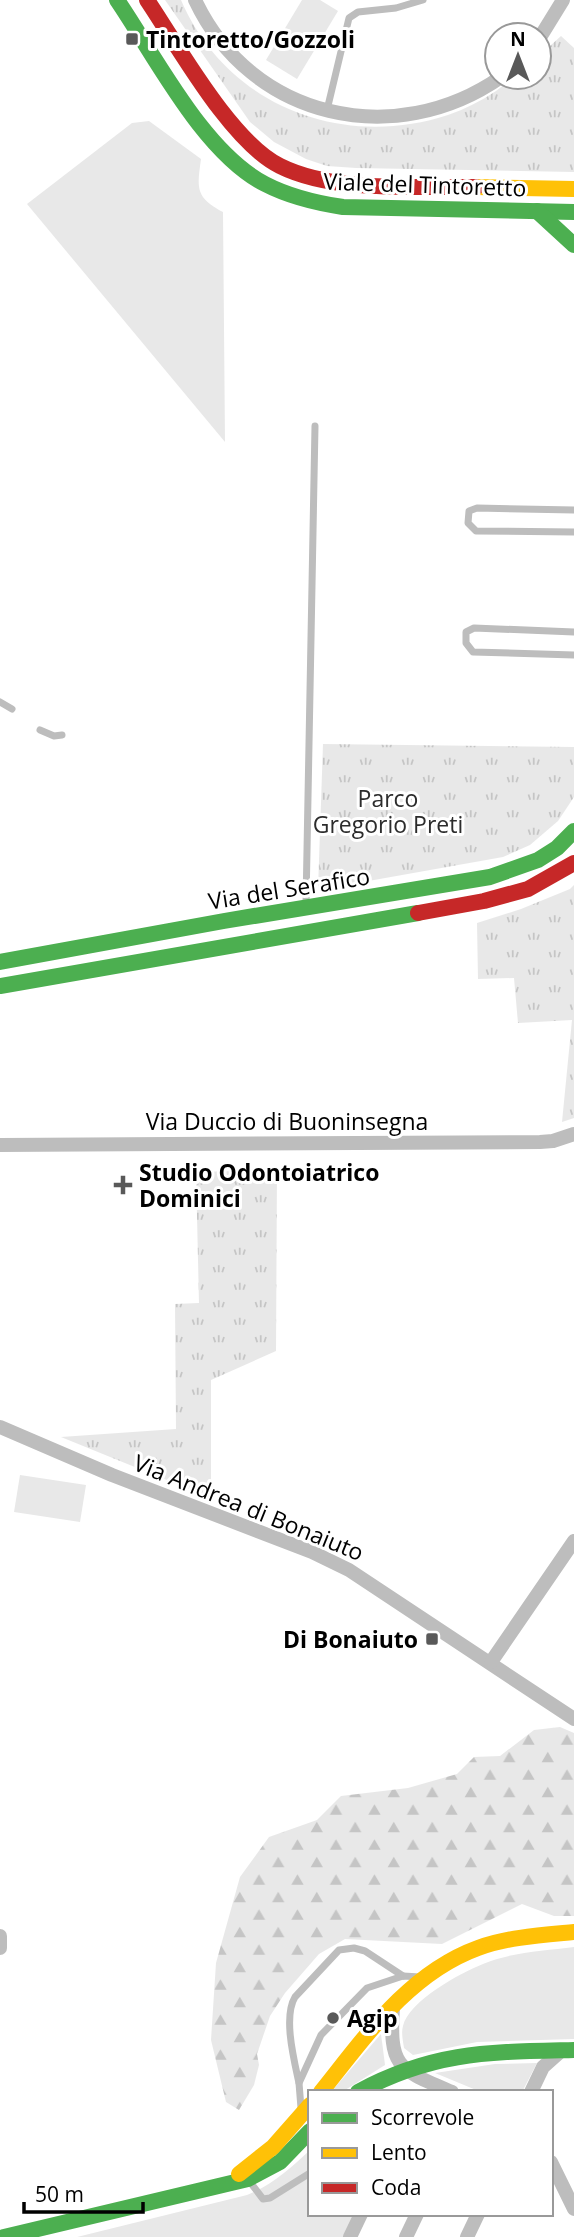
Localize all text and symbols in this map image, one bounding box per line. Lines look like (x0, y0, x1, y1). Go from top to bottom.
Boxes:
north arrow (483, 21, 553, 91)
place label: Tintoretto/Gozzoli (146, 23, 355, 55)
text: N (510, 26, 526, 52)
marker: Tintoretto/Gozzoli (124, 31, 140, 47)
street label: Viale del Tintoretto (323, 164, 527, 204)
park label: Parco Gregorio Preti (313, 782, 463, 840)
street label: Via del Serafico (206, 859, 372, 917)
street label: Via Duccio di Buoninsegna (146, 1105, 428, 1137)
place label: Studio Odontoiatrico Dominici (139, 1156, 379, 1214)
marker: Studio Odontoiatrico Dominici (113, 1175, 133, 1195)
street label: Via Andrea di Bonaiuto (129, 1446, 369, 1568)
place label: Di Bonaiuto (283, 1623, 418, 1655)
marker: Di Bonaiuto (424, 1631, 440, 1647)
place label: Agip (347, 2002, 397, 2034)
marker: Agip (325, 2010, 341, 2026)
legend (308, 2090, 553, 2216)
text: Scorrevole (371, 2103, 474, 2131)
text: Lento (371, 2138, 427, 2166)
scale bar (24, 2170, 144, 2214)
text: Coda (371, 2173, 421, 2201)
text: 50 m (35, 2180, 84, 2208)

